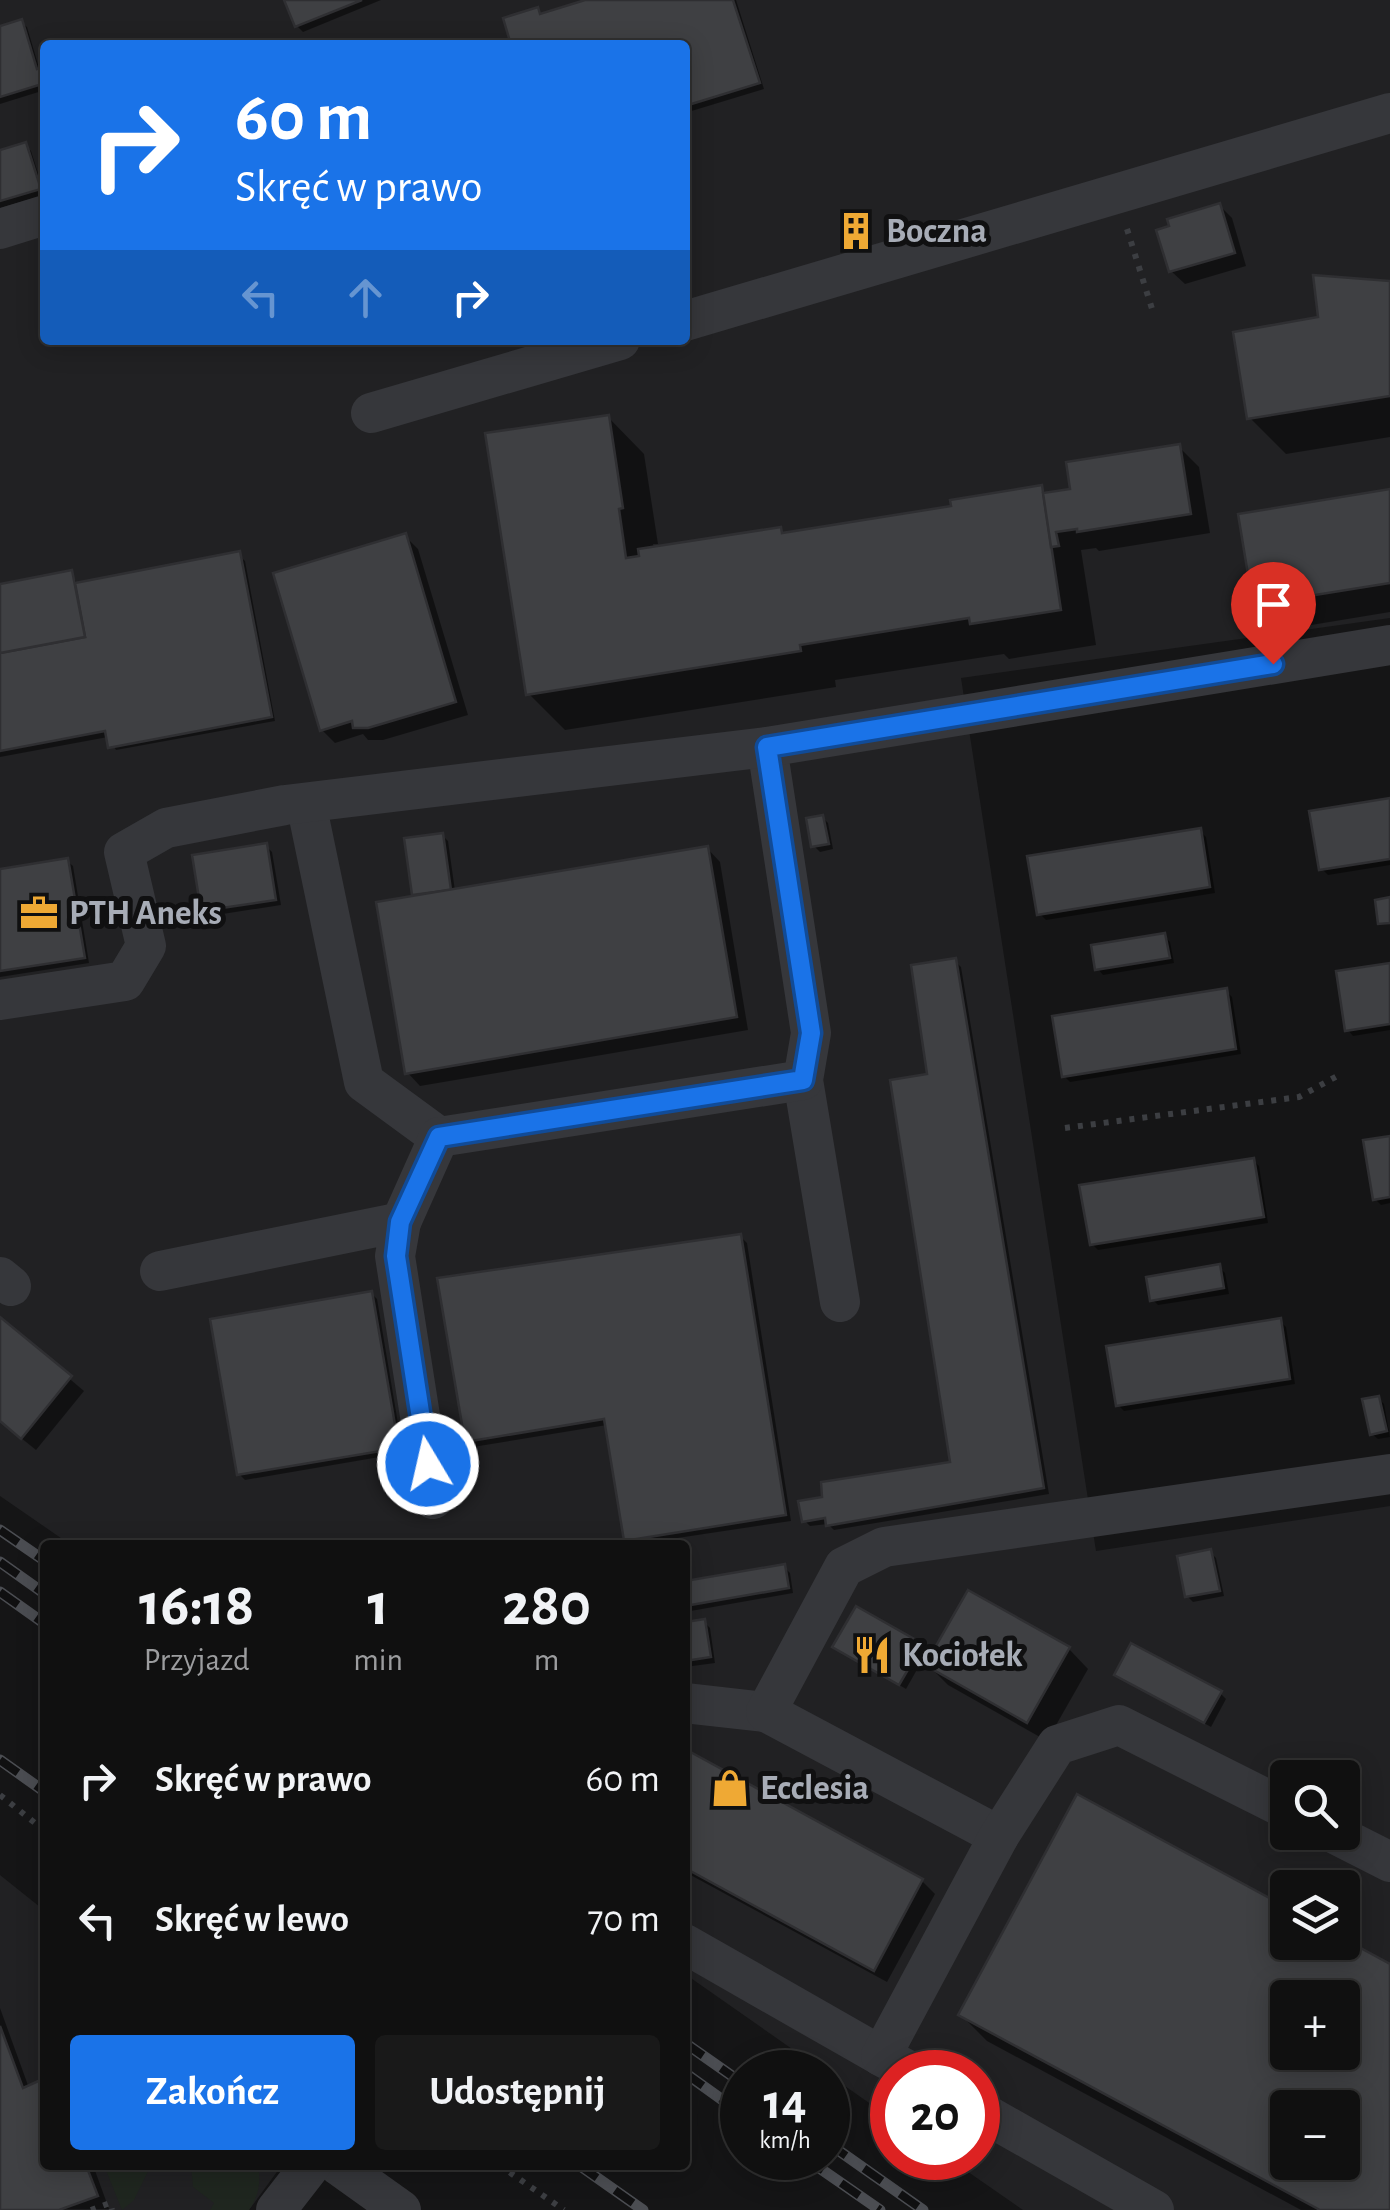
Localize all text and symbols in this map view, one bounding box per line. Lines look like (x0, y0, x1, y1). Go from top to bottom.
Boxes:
icon: right (70, 80, 200, 210)
text: 60 m (235, 83, 372, 153)
text: Skręć w prawo (235, 165, 483, 210)
building icon: Boczna (835, 210, 877, 252)
place label: Boczna (886, 214, 987, 249)
icon: left (233, 270, 288, 325)
icon: ahead (338, 270, 393, 325)
icon: right (443, 270, 498, 325)
pin (1231, 562, 1316, 665)
icon: arrive (1246, 577, 1301, 632)
office icon: PTH Aneks (18, 892, 60, 934)
place label: PTH Aneks (69, 896, 222, 931)
position arrow (376, 1412, 480, 1516)
text: 16:18 (139, 1576, 254, 1636)
text: 1 (367, 1576, 389, 1636)
text: 280 (502, 1576, 591, 1636)
restaurant icon: Kociołek (851, 1634, 893, 1676)
place label: Kociołek (902, 1638, 1023, 1673)
text: Przyjazd (144, 1644, 250, 1676)
text: min (353, 1644, 403, 1676)
text: m (534, 1644, 559, 1676)
icon: right (70, 1753, 125, 1808)
map controls (1270, 1760, 1360, 2180)
button: search (1270, 1760, 1360, 1850)
text: Skręć w prawo (155, 1761, 371, 1799)
text: 60 m (585, 1761, 660, 1799)
shop icon: Ecclesia (709, 1767, 751, 1809)
place label: Ecclesia (760, 1771, 869, 1806)
button: layers (1270, 1870, 1360, 1960)
icon: left (70, 1893, 125, 1948)
text: Skręć w lewo (155, 1901, 349, 1939)
text: 70 m (587, 1901, 660, 1939)
button: + (1270, 1980, 1360, 2070)
button: Zakończ (70, 2035, 355, 2150)
button: Udostępnij (375, 2035, 660, 2150)
speed limit sign: 20 (870, 2050, 1000, 2180)
text: 14 (763, 2078, 807, 2128)
button: − (1270, 2090, 1360, 2180)
text: km/h (759, 2128, 811, 2153)

